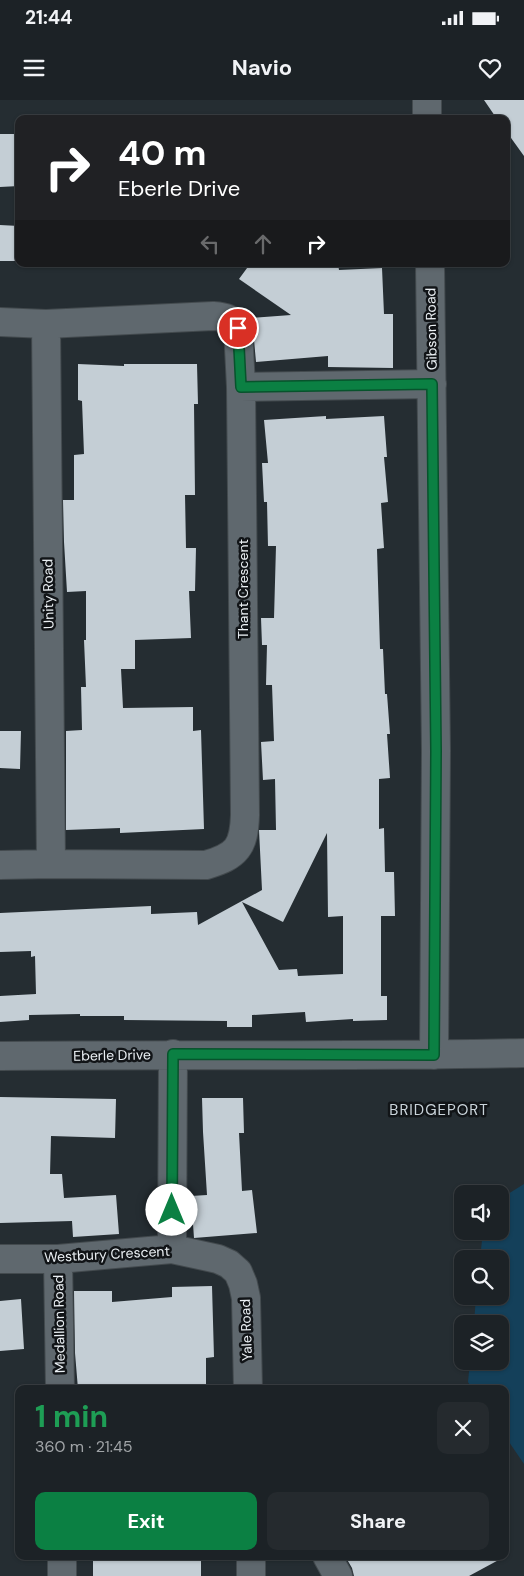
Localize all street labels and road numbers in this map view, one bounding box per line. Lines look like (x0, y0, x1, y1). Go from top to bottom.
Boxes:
street label: Gibson Road (421, 288, 441, 370)
street label: Thant Crescent (234, 539, 252, 639)
street label: Unity Road (38, 559, 58, 629)
street label: Eberle Drive (73, 1045, 151, 1065)
street label: Westbury Crescent (44, 1242, 170, 1266)
street label: Medallion Road (49, 1275, 69, 1373)
street label: Yale Road (236, 1299, 256, 1361)

